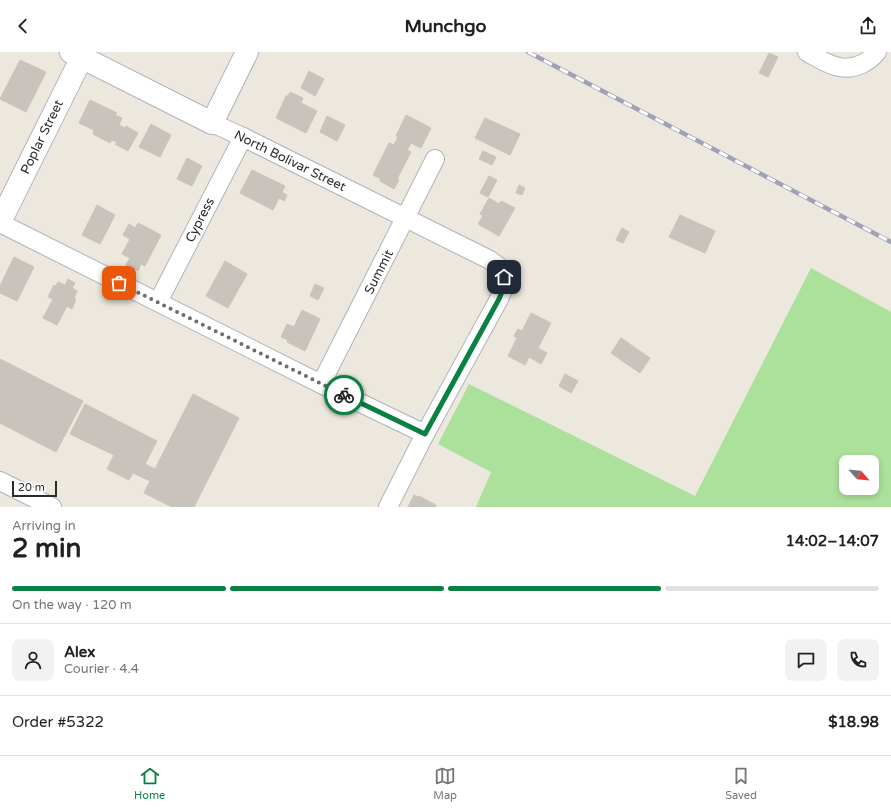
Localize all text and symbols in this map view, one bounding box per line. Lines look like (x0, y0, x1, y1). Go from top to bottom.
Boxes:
icon: back (12, 15, 34, 37)
text: Munchgo (405, 15, 486, 37)
icon: share (857, 15, 879, 37)
street label: Poplar Street (17, 97, 67, 177)
street label: North Bolivar Street (232, 127, 349, 195)
street label: Cypress (182, 195, 218, 245)
street label: Summit (361, 247, 397, 297)
pin (487, 260, 521, 294)
pin (102, 266, 136, 300)
icon: home (493, 266, 515, 288)
icon: bag (108, 272, 130, 294)
courier (324, 375, 364, 415)
icon: bike (333, 384, 355, 406)
north arrow (839, 455, 879, 495)
map controls (839, 455, 879, 495)
scale bar (12, 479, 57, 498)
text: 20 m (18, 481, 45, 494)
text: Arriving in (12, 518, 76, 534)
text: 14:02–14:07 (786, 532, 879, 550)
text: 2 min (12, 533, 81, 564)
text: On the way · 120 m (12, 597, 132, 613)
button: person (12, 639, 54, 681)
button: chat (785, 639, 827, 681)
button: phone (837, 639, 879, 681)
text: Alex (64, 643, 95, 661)
text: Courier · 4.4 (64, 661, 139, 677)
text: Order #5322 (12, 713, 104, 731)
text: $18.98 (828, 713, 879, 731)
tab: Home (134, 765, 165, 802)
tab: Map (433, 765, 457, 802)
tab: Saved (725, 765, 757, 802)

